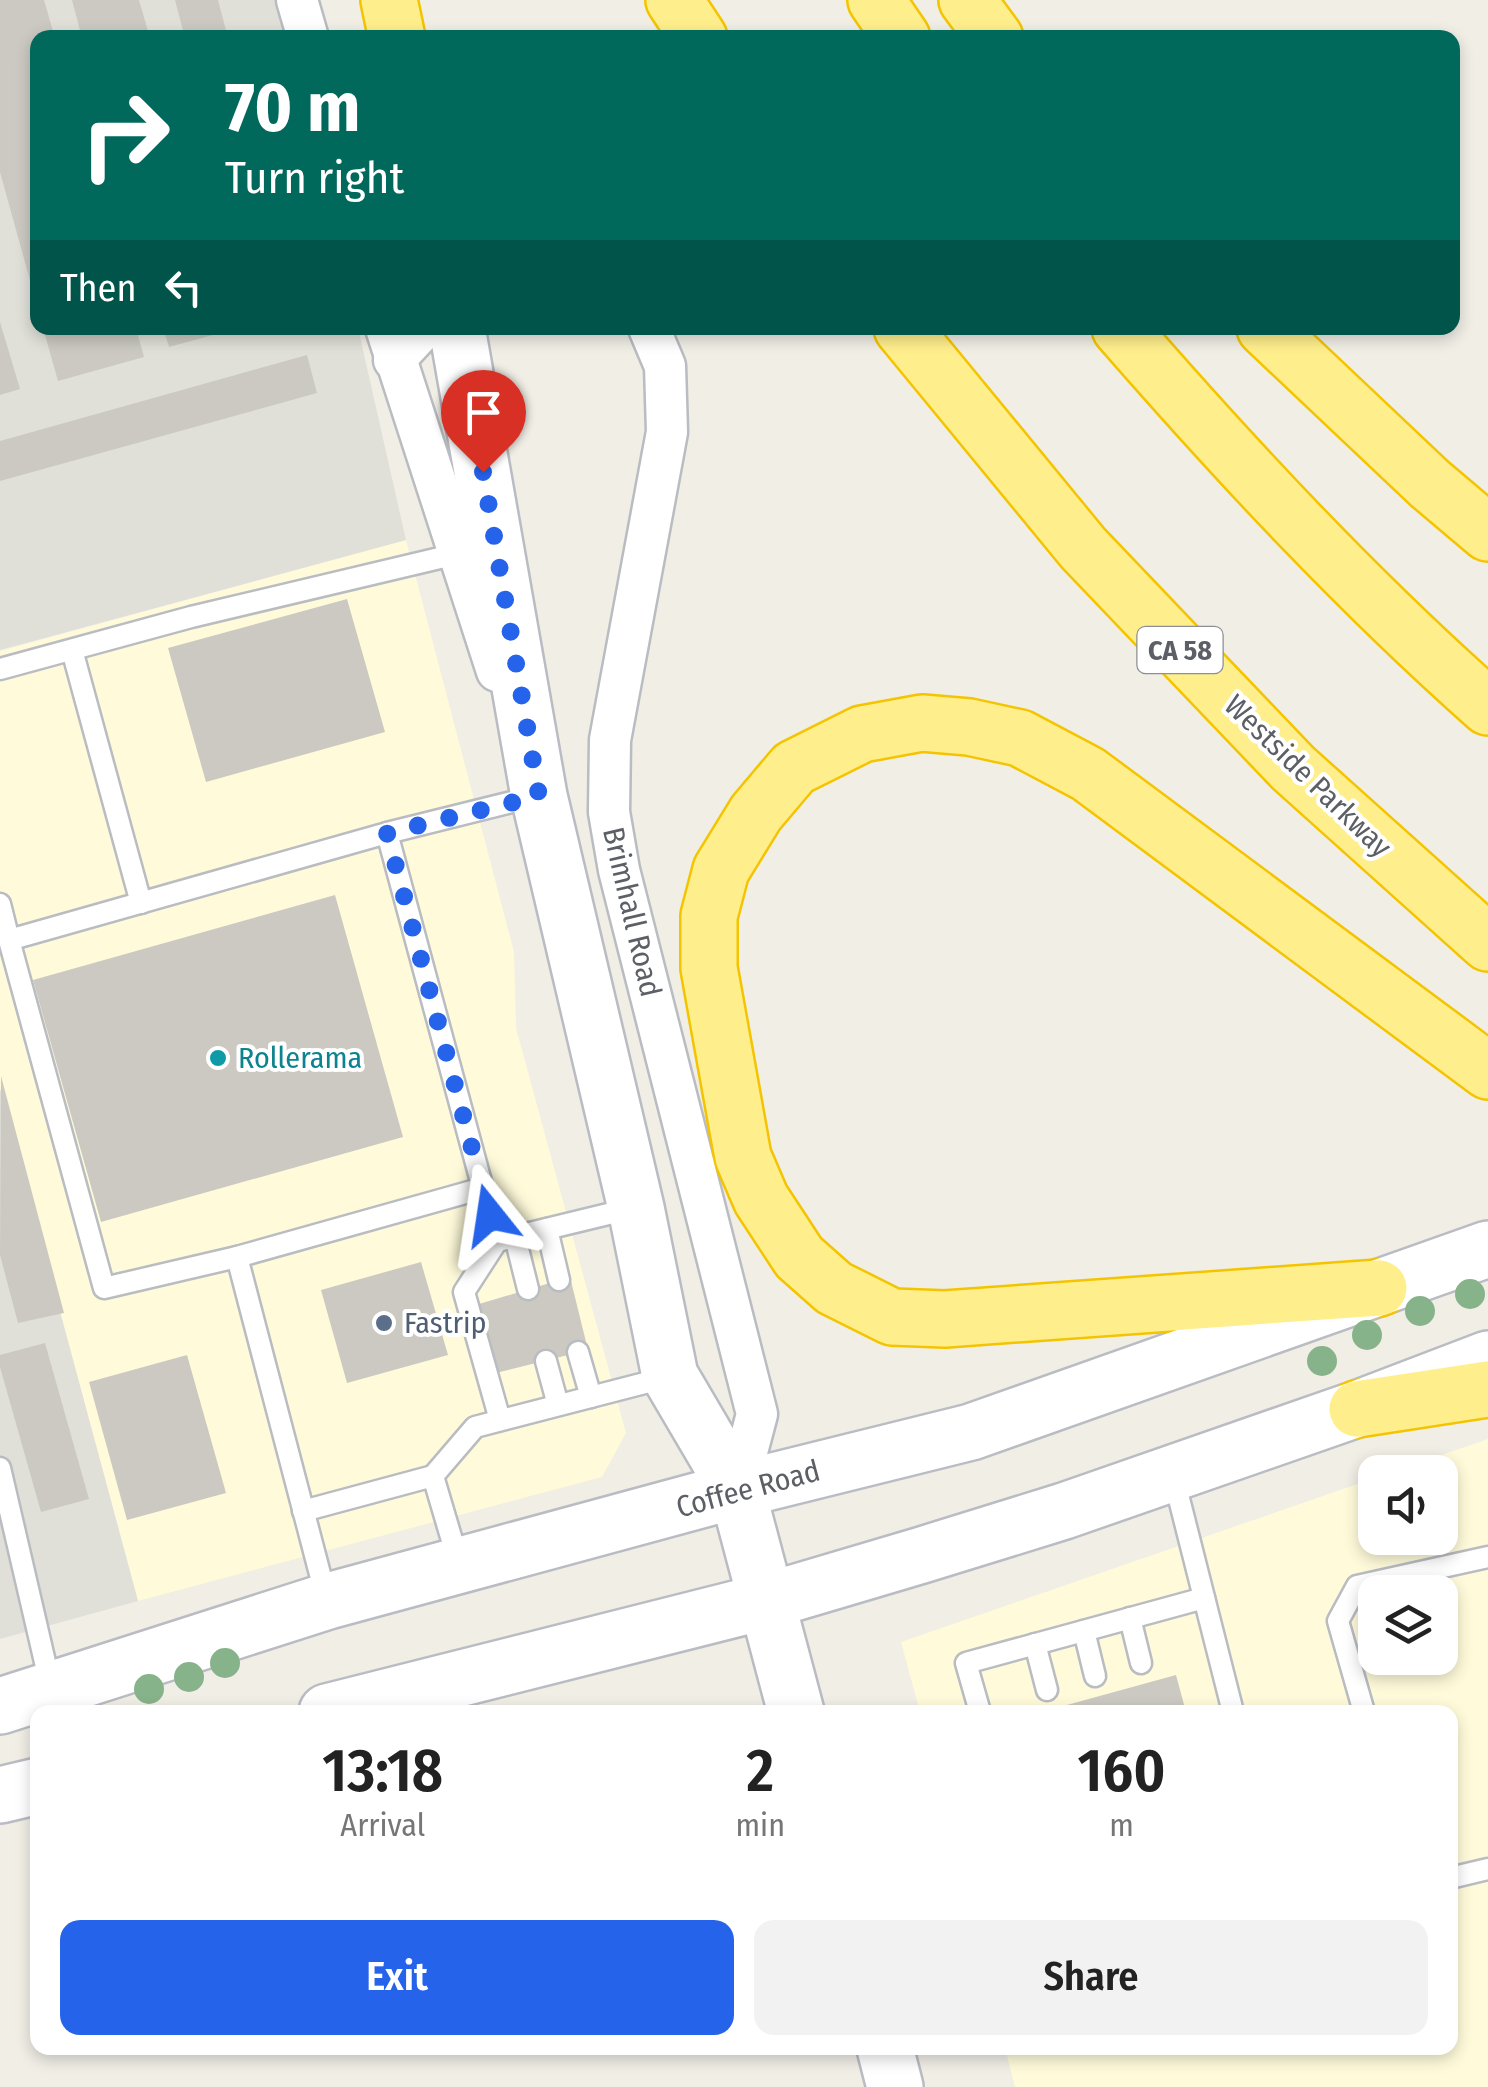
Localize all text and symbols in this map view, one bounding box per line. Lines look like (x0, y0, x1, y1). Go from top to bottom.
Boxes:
text: 70 m (225, 66, 360, 150)
icon: right (60, 70, 190, 200)
text: Turn right (225, 151, 404, 205)
icon: left (156, 260, 211, 315)
text: Then (60, 265, 136, 311)
pin (441, 370, 526, 473)
icon: arrive (456, 385, 511, 440)
road number: CA 58 (1138, 627, 1222, 673)
street label: Westside Parkway (1217, 687, 1399, 865)
street label: Brimhall Road (595, 824, 669, 1000)
place label: Rollerama (238, 1040, 362, 1076)
marker: Rollerama (207, 1047, 229, 1069)
position arrow (438, 1163, 542, 1267)
place label: Fastrip (404, 1305, 486, 1341)
marker: Fastrip (373, 1312, 395, 1334)
street label: Coffee Road (672, 1453, 824, 1525)
map controls (1358, 1455, 1458, 1675)
button: sound (1358, 1455, 1458, 1555)
button: layers (1358, 1575, 1458, 1675)
text: 13:18 (322, 1735, 443, 1807)
text: 2 (747, 1735, 774, 1807)
text: 160 (1077, 1735, 1166, 1807)
text: Arrival (340, 1806, 425, 1844)
text: min (736, 1806, 785, 1844)
text: m (1109, 1806, 1134, 1844)
button: Exit (60, 1920, 734, 2035)
button: Share (754, 1920, 1428, 2035)

